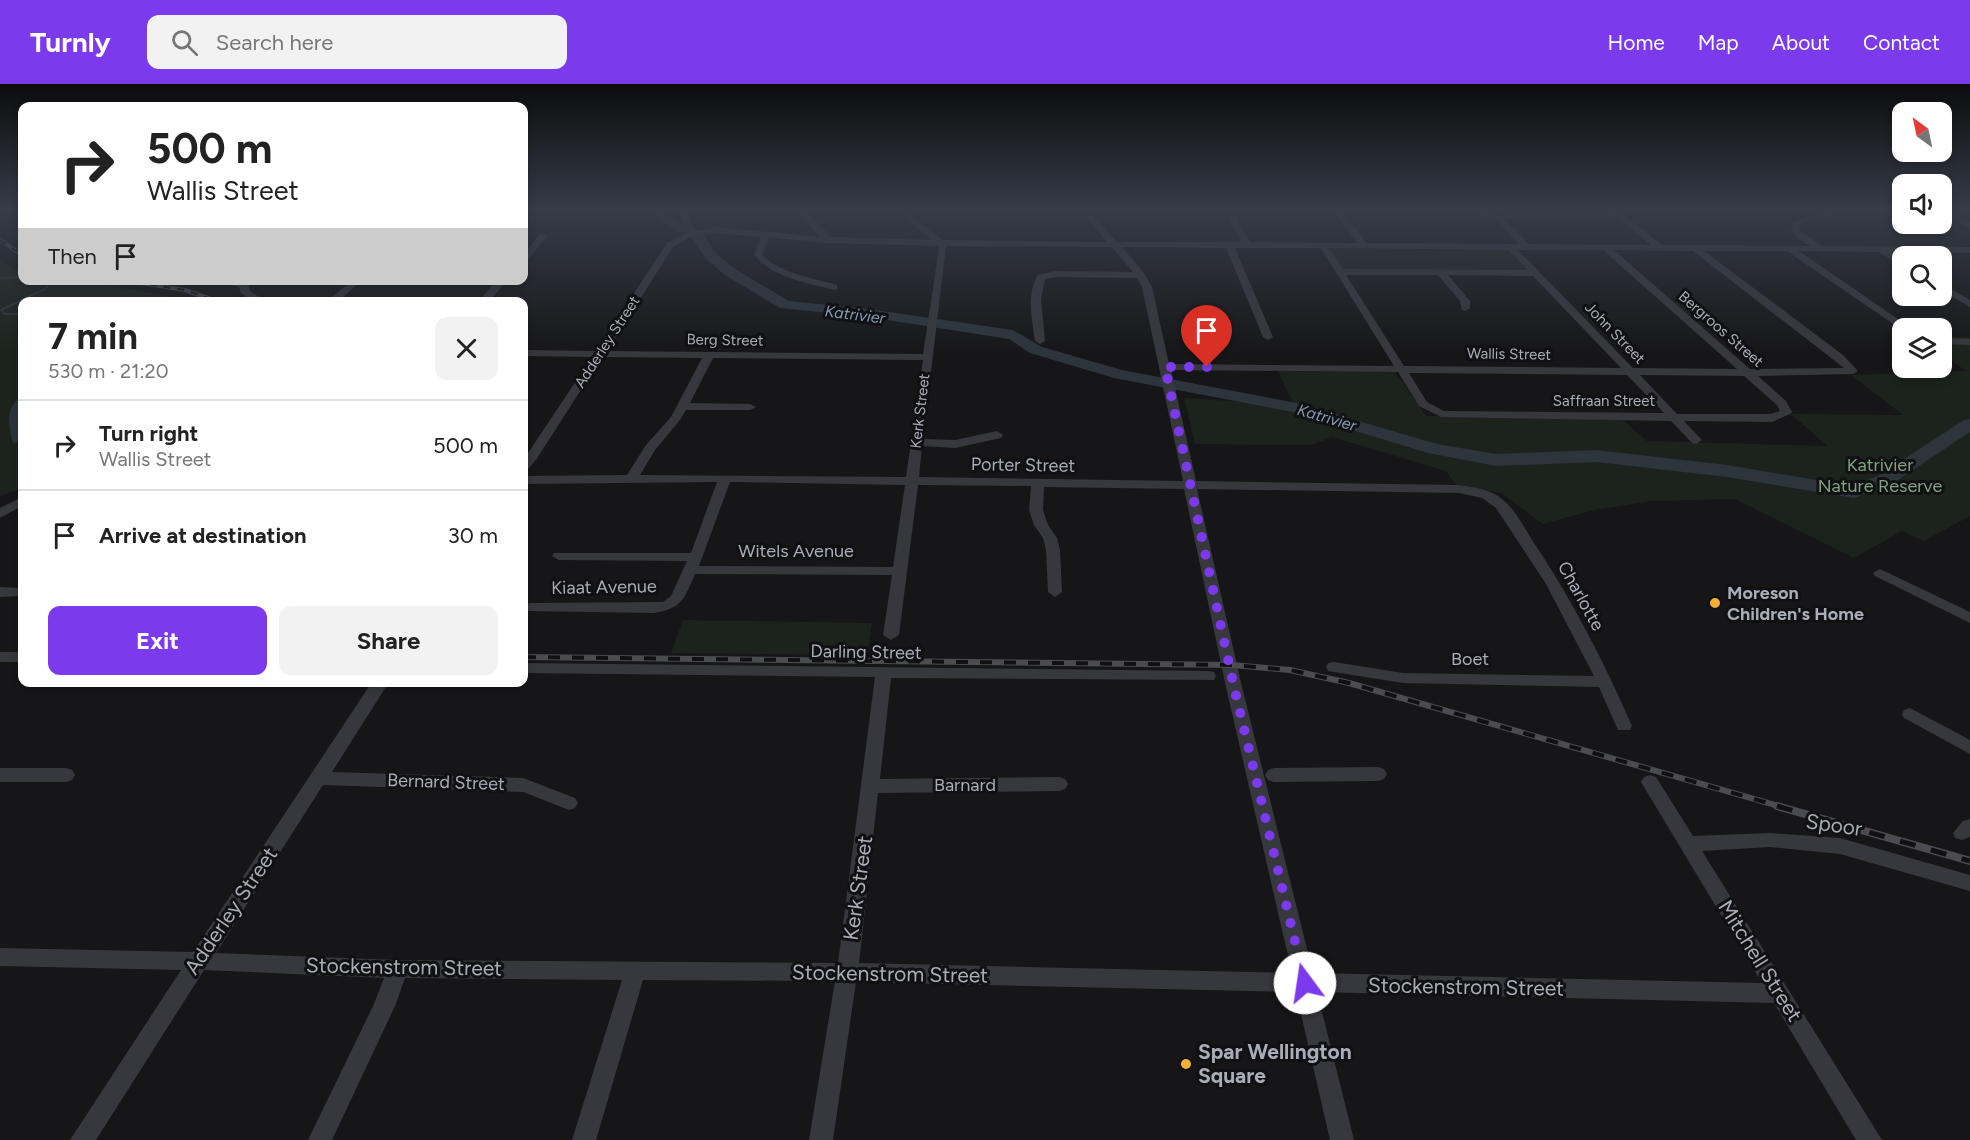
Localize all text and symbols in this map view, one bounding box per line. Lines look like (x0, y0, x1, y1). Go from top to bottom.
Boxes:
search box (147, 15, 567, 69)
text: Turnly (30, 25, 111, 59)
icon: search (168, 26, 201, 59)
text: Search here (216, 29, 333, 56)
text: Home (1608, 30, 1665, 55)
text: Map (1698, 30, 1739, 55)
text: About (1772, 30, 1830, 55)
text: Contact (1863, 30, 1940, 55)
north arrow (1892, 102, 1952, 162)
map controls (1892, 102, 1952, 378)
text: 500 m (147, 123, 272, 174)
icon: right (48, 126, 126, 204)
text: Wallis Street (147, 174, 299, 207)
button: sound (1892, 174, 1952, 234)
icon: arrive (109, 240, 142, 273)
text: Then (48, 243, 97, 270)
button: search (1892, 246, 1952, 306)
street label: Bergroos Street (1675, 287, 1767, 371)
street label: Adderley Street (571, 292, 644, 391)
street label: John Street (1581, 298, 1649, 368)
water label: Katrivier (824, 301, 887, 328)
pin (1181, 305, 1232, 367)
icon: arrive (1190, 314, 1223, 347)
text: 7 min (48, 315, 138, 358)
button: close (435, 317, 498, 380)
button: layers (1892, 318, 1952, 378)
street label: Berg Street (686, 330, 764, 350)
street label: Wallis Street (1467, 344, 1552, 364)
text: 530 m · 21:20 (48, 359, 169, 383)
street label: Kerk Street (906, 372, 934, 449)
street label: Saffraan Street (1553, 392, 1656, 410)
water label: Katrivier (1295, 400, 1359, 435)
text: Turn right (99, 420, 198, 447)
icon: right (48, 429, 81, 462)
text: 500 m (433, 432, 498, 459)
text: Wallis Street (99, 447, 211, 471)
street label: Porter Street (971, 453, 1076, 477)
park label: Katrivier Nature Reserve (1818, 454, 1943, 497)
icon: arrive (48, 519, 81, 552)
text: Arrive at destination (99, 522, 307, 549)
text: 30 m (448, 522, 498, 549)
street label: Witels Avenue (738, 540, 854, 562)
street label: Charlotte (1553, 557, 1609, 635)
street label: Kiaat Avenue (551, 575, 657, 599)
place label: Moreson Children's Home (1727, 582, 1864, 625)
marker: Moreson Children's Home (1708, 596, 1722, 610)
button: Exit (48, 606, 267, 675)
button: Share (279, 606, 498, 675)
street label: Darling Street (810, 640, 922, 664)
street label: Boet (1451, 648, 1489, 670)
street label: Bernard Street (387, 769, 505, 795)
street label: Barnard (934, 774, 996, 796)
street label: Spoor (1804, 808, 1864, 841)
street label: Kerk Street (838, 834, 877, 942)
street label: Adderley Street (179, 842, 282, 979)
street label: Mitchell Street (1713, 895, 1808, 1026)
position arrow (1273, 951, 1337, 1015)
street label: Stockenstrom Street (306, 952, 502, 981)
street label: Stockenstrom Street (792, 959, 988, 988)
street label: Stockenstrom Street (1368, 972, 1564, 1001)
place label: Spar Wellington Square (1198, 1039, 1352, 1088)
marker: Spar Wellington Square (1179, 1057, 1193, 1071)

